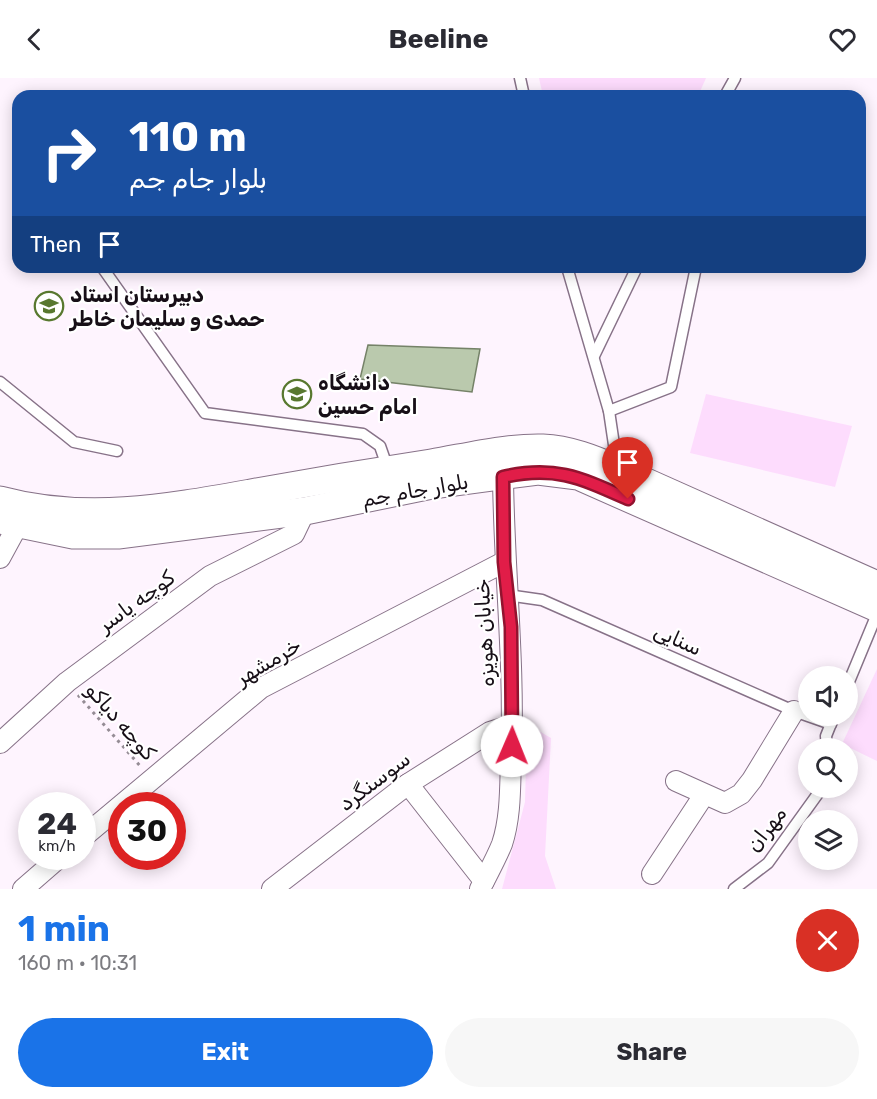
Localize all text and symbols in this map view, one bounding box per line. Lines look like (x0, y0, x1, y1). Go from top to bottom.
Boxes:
icon: back (18, 23, 51, 56)
text: Beeline (389, 23, 488, 55)
icon: heart (826, 23, 859, 56)
text: 110 m (129, 112, 247, 162)
icon: right (30, 114, 108, 192)
text: بلوار جام جم (129, 163, 267, 195)
icon: arrive (93, 228, 126, 261)
text: Then (30, 231, 81, 258)
place label: دبیرستان استاد حمدی و سلیمان خاطر (68, 282, 265, 332)
school or university icon: دبیرستان استاد حمدی و سلیمان خاطر (33, 290, 65, 322)
place label: دانشگاه امام حسین (318, 370, 418, 421)
school or university icon: دانشگاه امام حسین (281, 378, 313, 410)
pin (602, 437, 653, 499)
icon: arrive (611, 446, 644, 479)
street label: بلوار جام جم (360, 468, 470, 514)
street label: کوچه یاسر (91, 565, 180, 639)
street label: خیابان هویزه (469, 578, 499, 688)
street label: سنایی (650, 617, 706, 661)
street label: خرمشهر (229, 632, 305, 691)
map controls (798, 666, 858, 870)
button: sound (798, 666, 858, 726)
street label: کوچه دیاکو (80, 677, 162, 766)
position arrow (480, 714, 544, 778)
button: search (798, 738, 858, 798)
street label: سوسنگرد (333, 746, 415, 816)
speed limit sign: 30 (108, 792, 186, 870)
street label: مهران (741, 801, 791, 857)
text: 24 (37, 806, 77, 842)
button: layers (798, 810, 858, 870)
text: km/h (38, 837, 76, 855)
text: 1 min (18, 907, 110, 950)
button: close (796, 909, 859, 972)
text: 160 m · 10:31 (18, 951, 137, 975)
button: Exit (18, 1018, 433, 1087)
button: Share (445, 1018, 859, 1087)

